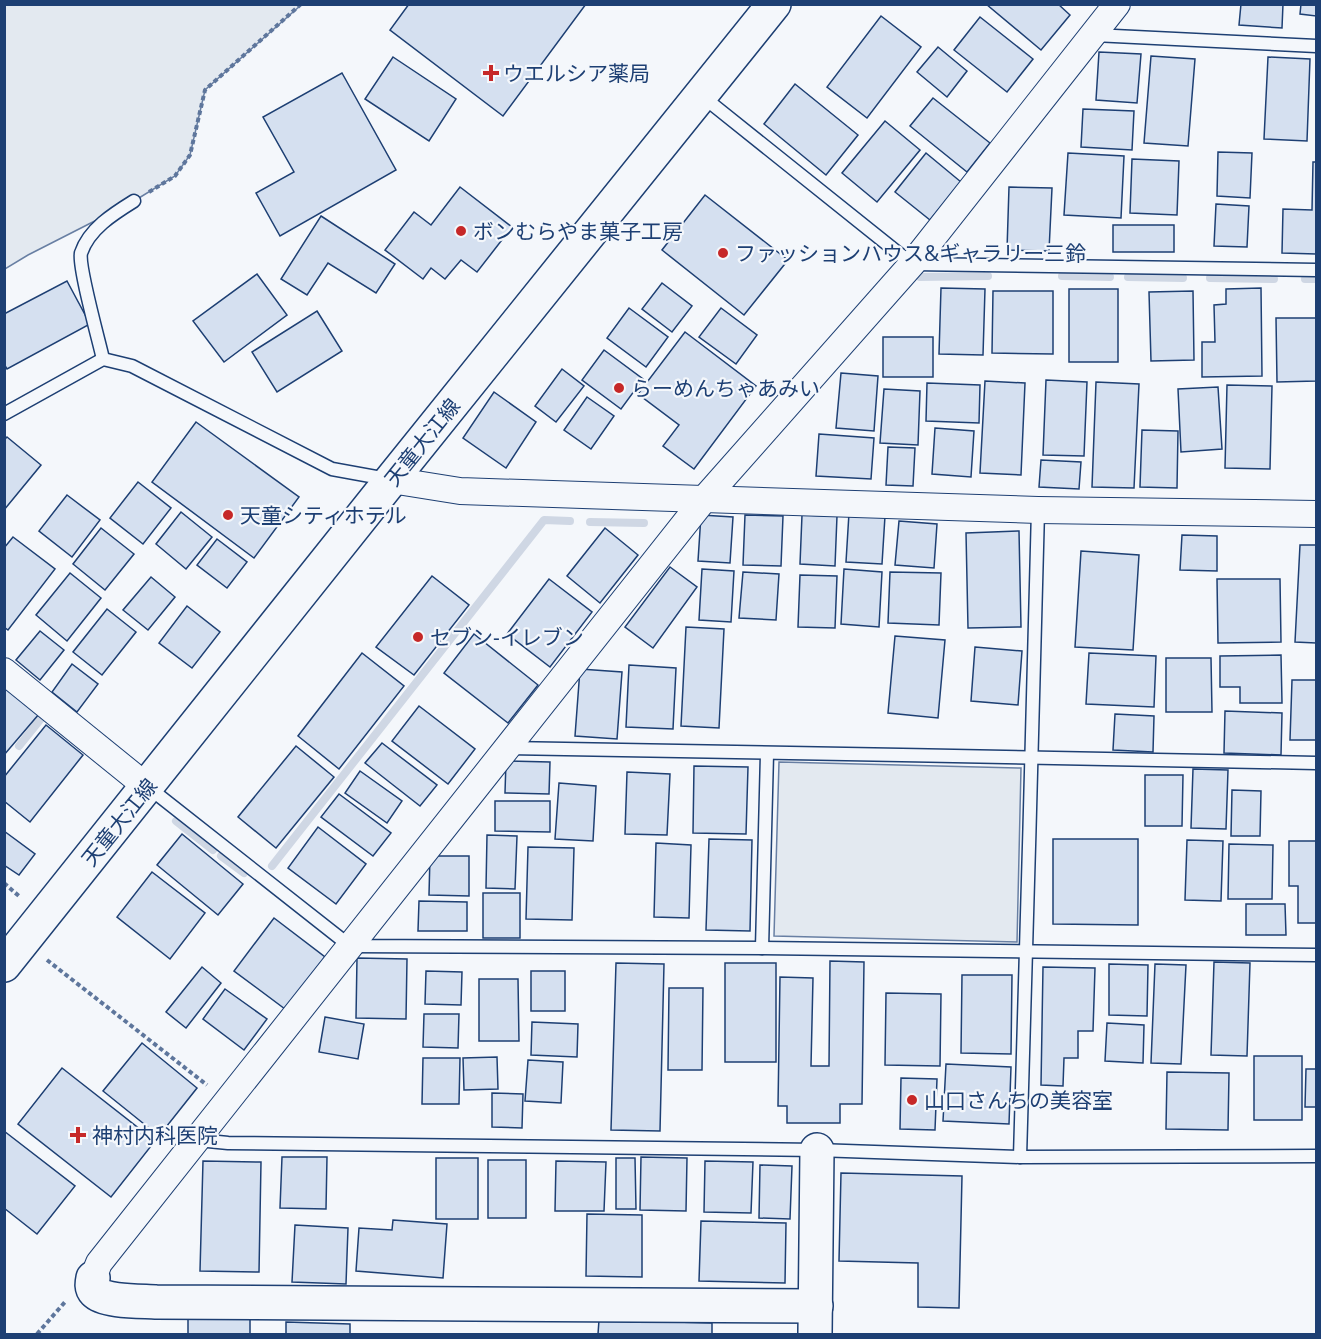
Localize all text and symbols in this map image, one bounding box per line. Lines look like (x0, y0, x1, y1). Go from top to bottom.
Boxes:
place label: ウエルシア薬局 (503, 59, 650, 87)
marker: ウエルシア薬局 (484, 66, 498, 80)
place label: ボンむらやま菓子工房 (473, 217, 683, 245)
marker: ボンむらやま菓子工房 (454, 224, 468, 238)
place label: ファッションハウス&ギャラリー三鈴 (735, 239, 1086, 267)
marker: ファッションハウス&ギャラリー三鈴 (716, 246, 730, 260)
place label: らーめんちゃあみい (631, 374, 820, 402)
marker: らーめんちゃあみい (612, 381, 626, 395)
street label: 天童大江線 (378, 392, 466, 492)
place label: 天童シティホテル (240, 501, 407, 529)
marker: 天童シティホテル (221, 508, 235, 522)
place label: セブン-イレブン (430, 623, 584, 651)
marker: セブン-イレブン (411, 630, 425, 644)
street label: 天童大江線 (75, 772, 163, 872)
place label: 山口さんちの美容室 (924, 1086, 1113, 1114)
marker: 山口さんちの美容室 (905, 1093, 919, 1107)
place label: 神村内科医院 (92, 1121, 218, 1149)
marker: 神村内科医院 (69, 1126, 87, 1144)

